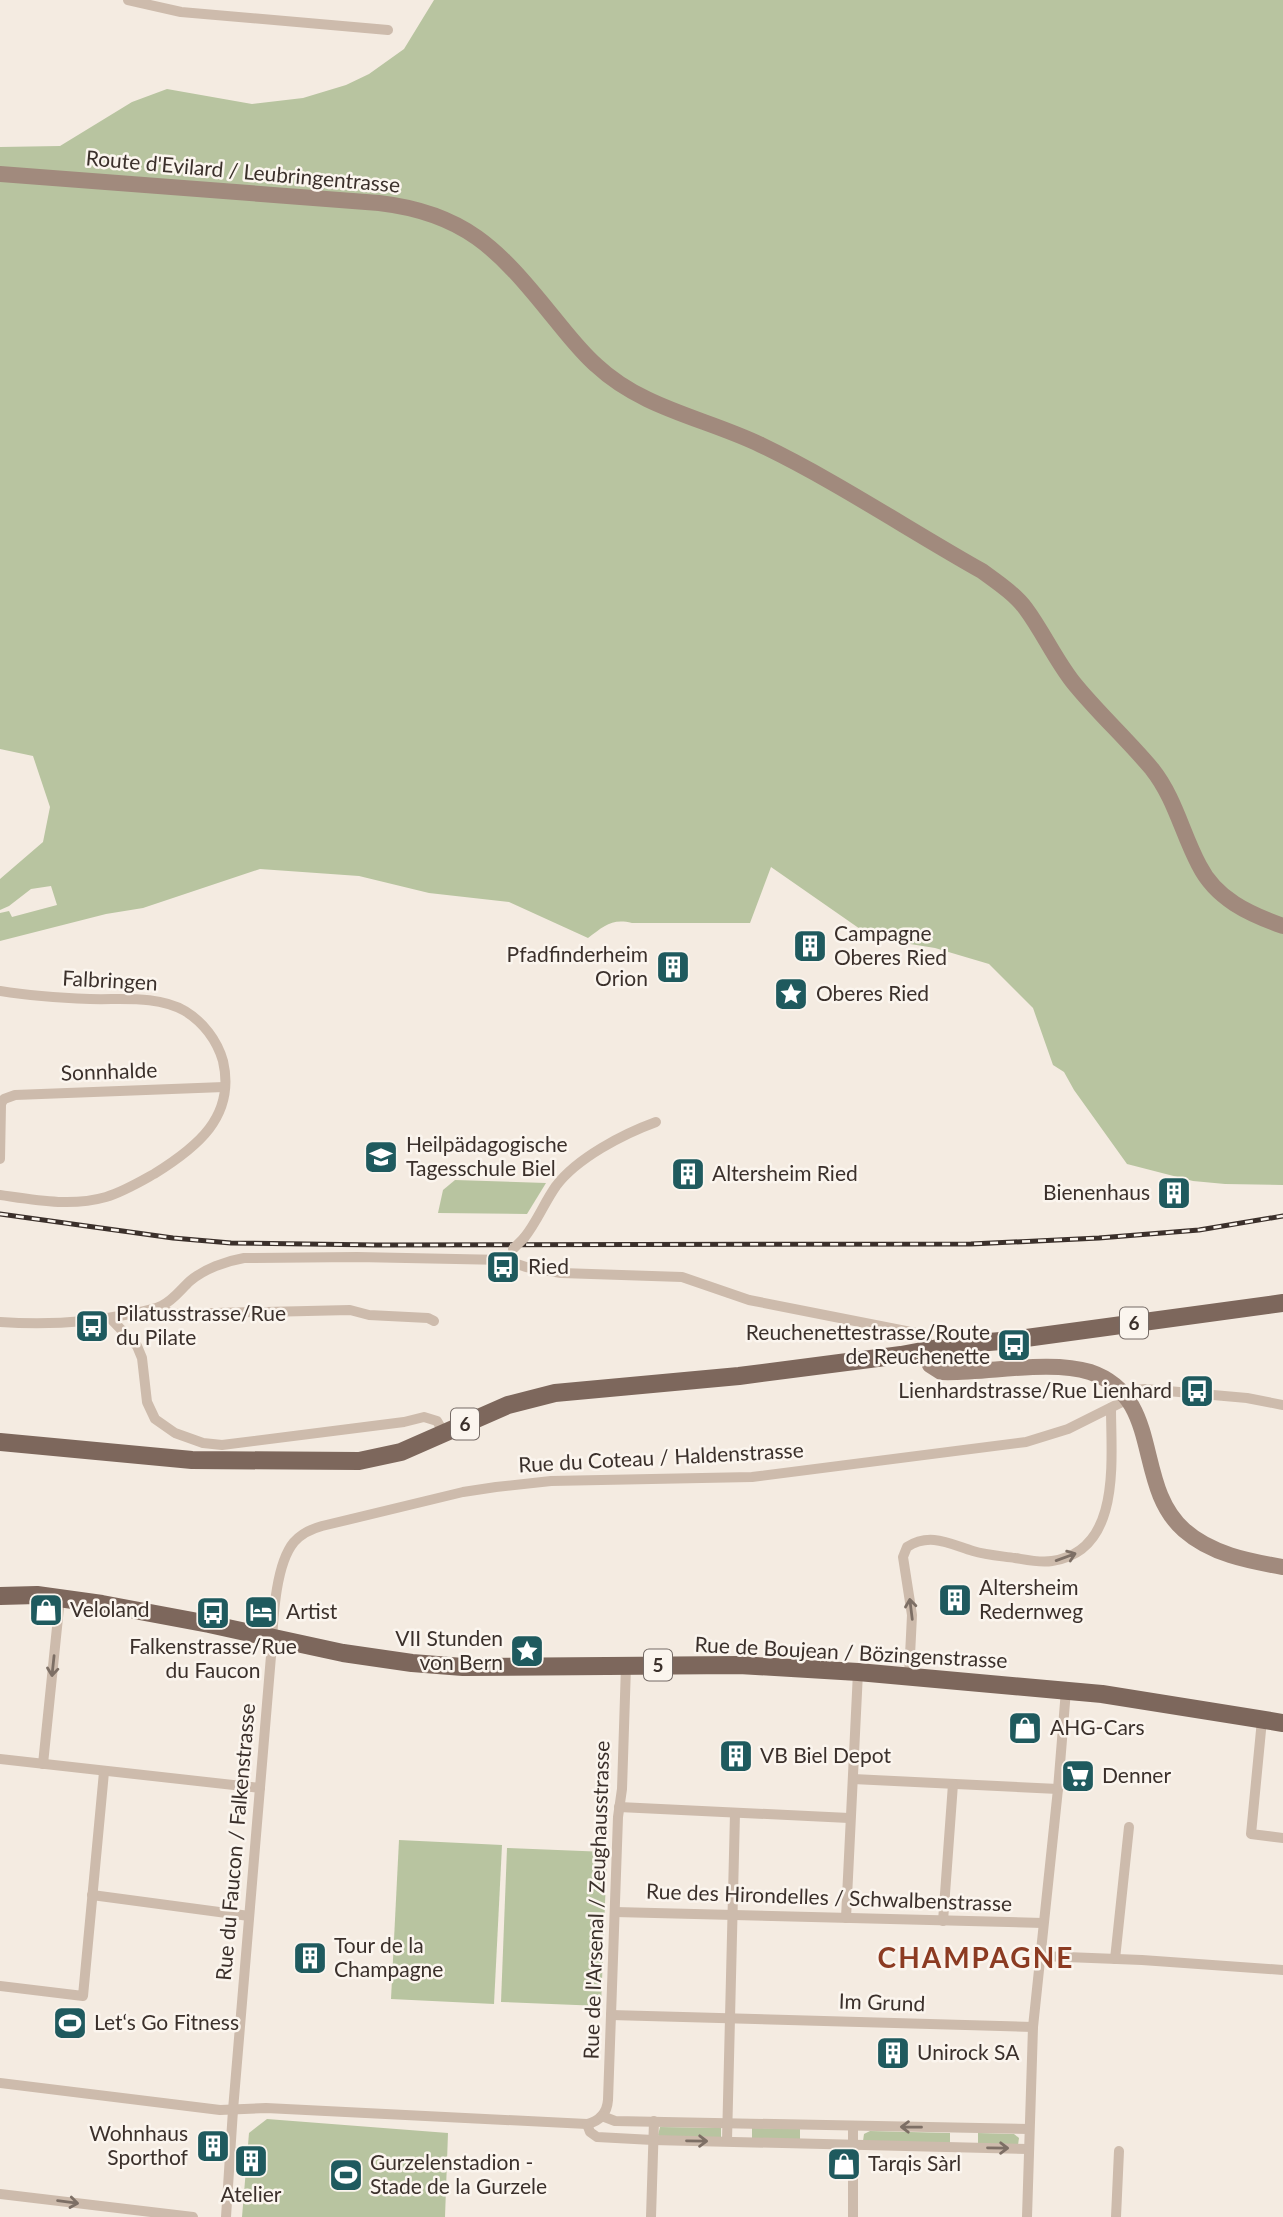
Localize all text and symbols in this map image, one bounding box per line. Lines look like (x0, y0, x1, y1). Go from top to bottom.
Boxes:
street label: Route d'Evilard / Leubringentrasse (85, 144, 401, 197)
place label: Campagne Oberes Ried (834, 920, 947, 969)
building icon: Campagne Oberes Ried (791, 927, 829, 965)
place label: Pfadfinderheim Orion (507, 941, 648, 990)
building icon: Pfadfinderheim Orion (654, 948, 692, 986)
street label: Falbringen (62, 965, 158, 994)
place icon: Oberes Ried (772, 975, 810, 1013)
place label: Oberes Ried (816, 980, 929, 1005)
street label: Sonnhalde (60, 1056, 158, 1085)
place label: Heilpädagogische Tagesschule Biel (406, 1131, 568, 1180)
school or university icon: Heilpädagogische Tagesschule Biel (362, 1138, 400, 1176)
building icon: Altersheim Ried (669, 1155, 707, 1193)
place label: Altersheim Ried (712, 1160, 858, 1185)
building icon: Bienenhaus (1155, 1174, 1193, 1212)
place label: Bienenhaus (1043, 1179, 1150, 1204)
bus stop icon: Ried (484, 1248, 522, 1286)
place label: Ried (528, 1253, 569, 1278)
place label: Pilatusstrasse/Rue du Pilate (116, 1300, 286, 1349)
bus stop icon: Pilatusstrasse/Rue du Pilate (73, 1307, 111, 1345)
road number: 6 (1120, 1308, 1148, 1338)
place label: Reuchenettestrasse/Route de Reuchenette (746, 1319, 990, 1368)
bus stop icon: Reuchenettestrasse/Route de Reuchenette (995, 1326, 1033, 1364)
bus stop icon: Lienhardstrasse/Rue Lienhard (1178, 1372, 1216, 1410)
place label: Lienhardstrasse/Rue Lienhard (898, 1377, 1172, 1402)
road number: 6 (451, 1408, 479, 1440)
street label: Rue du Coteau / Haldenstrasse (518, 1437, 804, 1476)
one-way arrow (1055, 1550, 1077, 1562)
place label: Altersheim Redernweg (979, 1574, 1083, 1623)
building icon: Altersheim Redernweg (936, 1581, 974, 1619)
shop icon: Veloland (27, 1591, 65, 1629)
hotel icon: Artist (242, 1593, 280, 1631)
bus stop icon: Falkenstrasse/Rue du Faucon (194, 1594, 232, 1632)
place label: Veloland (70, 1596, 149, 1621)
place label: Artist (286, 1598, 338, 1623)
one-way arrow (904, 1598, 917, 1620)
place label: VII Stunden von Bern (395, 1625, 503, 1674)
street label: Rue de Boujean / Bözingenstrasse (694, 1631, 1008, 1672)
place icon: VII Stunden von Bern (508, 1632, 546, 1670)
place label: Falkenstrasse/Rue du Faucon (129, 1633, 297, 1682)
road number: 5 (644, 1650, 672, 1680)
one-way arrow (46, 1654, 59, 1677)
street label: Rue du Faucon / Falkenstrasse (210, 1702, 259, 1982)
shop icon: AHG-Cars (1006, 1709, 1044, 1747)
place label: AHG-Cars (1050, 1714, 1145, 1739)
building icon: VB Biel Depot (717, 1737, 755, 1775)
street label: Rue de l'Arsenal / Zeughausstrasse (577, 1740, 614, 2060)
place label: VB Biel Depot (760, 1742, 891, 1767)
supermarket icon: Denner (1059, 1757, 1097, 1795)
place label: Denner (1102, 1762, 1171, 1787)
street label: Rue des Hirondelles / Schwalbenstrasse (646, 1878, 1013, 1915)
place label: Tour de la Champagne (334, 1932, 443, 1981)
building icon: Tour de la Champagne (291, 1939, 329, 1977)
district label: CHAMPAGNE (878, 1940, 1074, 1974)
street label: Im Grund (838, 1988, 926, 2016)
sports icon: Let‘s Go Fitness (51, 2004, 89, 2042)
place label: Let‘s Go Fitness (94, 2009, 239, 2034)
building icon: Unirock SA (874, 2034, 912, 2072)
place label: Unirock SA (917, 2039, 1020, 2064)
place label: Wohnhaus Sporthof (89, 2120, 189, 2169)
one-way arrow (900, 2120, 923, 2134)
building icon: Wohnhaus Sporthof (194, 2127, 232, 2165)
one-way arrow (685, 2134, 708, 2148)
building icon: Atelier (232, 2142, 270, 2180)
one-way arrow (986, 2142, 1009, 2155)
shop icon: Tarqis Sàrl (825, 2145, 863, 2183)
place label: Gurzelenstadion - Stade de la Gurzele (370, 2149, 547, 2198)
place label: Tarqis Sàrl (868, 2150, 961, 2175)
sports icon: Gurzelenstadion - Stade de la Gurzele (327, 2156, 365, 2194)
place label: Atelier (221, 2181, 282, 2206)
one-way arrow (56, 2196, 79, 2209)

